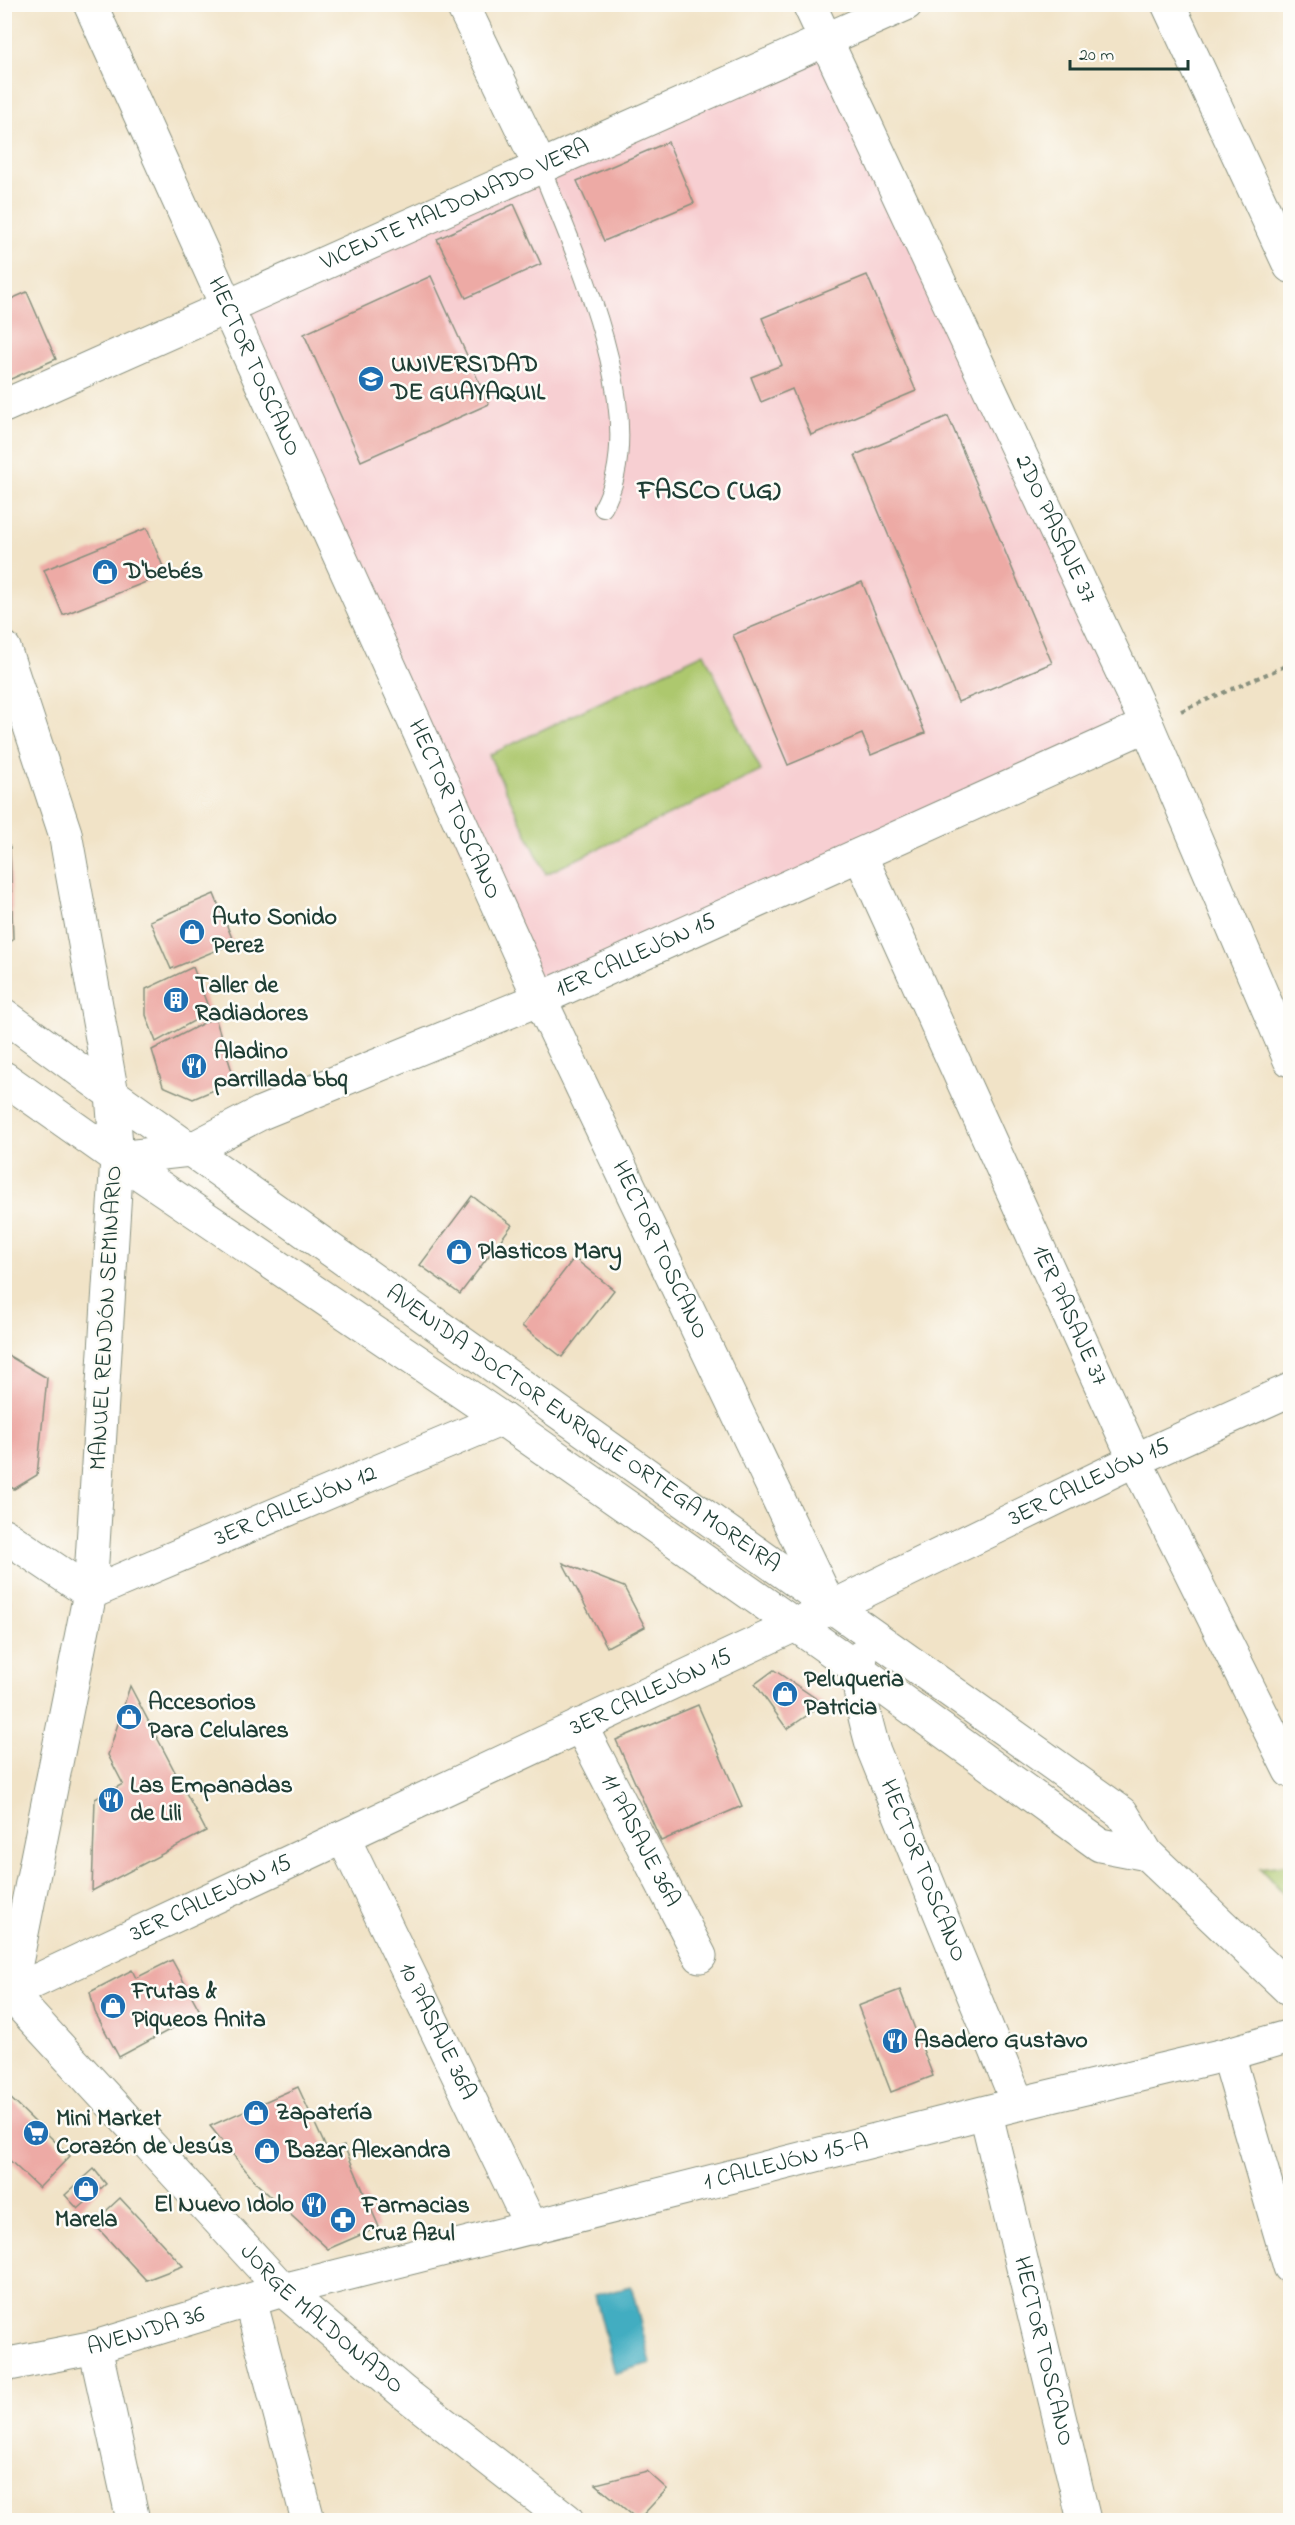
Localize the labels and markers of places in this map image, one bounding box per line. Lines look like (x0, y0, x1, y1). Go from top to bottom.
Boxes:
place label: UNIVERSIDAD DE GUAYAQUIL (390, 348, 546, 411)
school or university icon: UNIVERSIDAD DE GUAYAQUIL (356, 364, 386, 394)
place label: D'bebés (123, 555, 203, 590)
shop icon: D'bebés (90, 557, 120, 587)
place label: Auto Sonido Perez (212, 901, 337, 964)
shop icon: Auto Sonido Perez (177, 917, 207, 947)
place label: Taller de Radiadores (195, 969, 308, 1032)
building icon: Taller de Radiadores (161, 985, 191, 1015)
place label: Aladino parrillada bbq (214, 1035, 347, 1098)
restaurant icon: Aladino parrillada bbq (179, 1051, 209, 1081)
place label: Plasticos Mary (478, 1235, 622, 1271)
shop icon: Plasticos Mary (444, 1237, 474, 1267)
place label: Peluqueria Patricia (804, 1663, 904, 1726)
shop icon: Peluqueria Patricia (770, 1679, 800, 1709)
place label: Accesorios Para Celulares (148, 1686, 289, 1749)
shop icon: Accesorios Para Celulares (114, 1702, 144, 1732)
place label: Las Empanadas de Lili (130, 1769, 293, 1832)
restaurant icon: Las Empanadas de Lili (96, 1785, 126, 1815)
place label: Frutas & Piqueos Anita (131, 1975, 266, 2038)
shop icon: Frutas & Piqueos Anita (98, 1991, 128, 2021)
place label: Asadero Gustavo (914, 2024, 1088, 2059)
restaurant icon: Asadero Gustavo (880, 2026, 910, 2056)
place label: Zapatería (276, 2096, 372, 2131)
shop icon: Zapatería (241, 2098, 271, 2128)
place label: Mini Market Corazón de Jesús (56, 2102, 233, 2165)
supermarket icon: Mini Market Corazón de Jesús (21, 2118, 51, 2148)
place label: Bazar Alexandra (285, 2134, 451, 2169)
shop icon: Bazar Alexandra (252, 2136, 282, 2166)
shop icon: Marela (71, 2174, 101, 2204)
place label: El Nuevo Idolo (154, 2188, 294, 2223)
place label: Farmacias Cruz Azul (361, 2189, 470, 2252)
restaurant icon: El Nuevo Idolo (299, 2190, 329, 2220)
place label: Marela (55, 2203, 117, 2238)
pharmacy icon: Farmacias Cruz Azul (328, 2205, 358, 2235)

